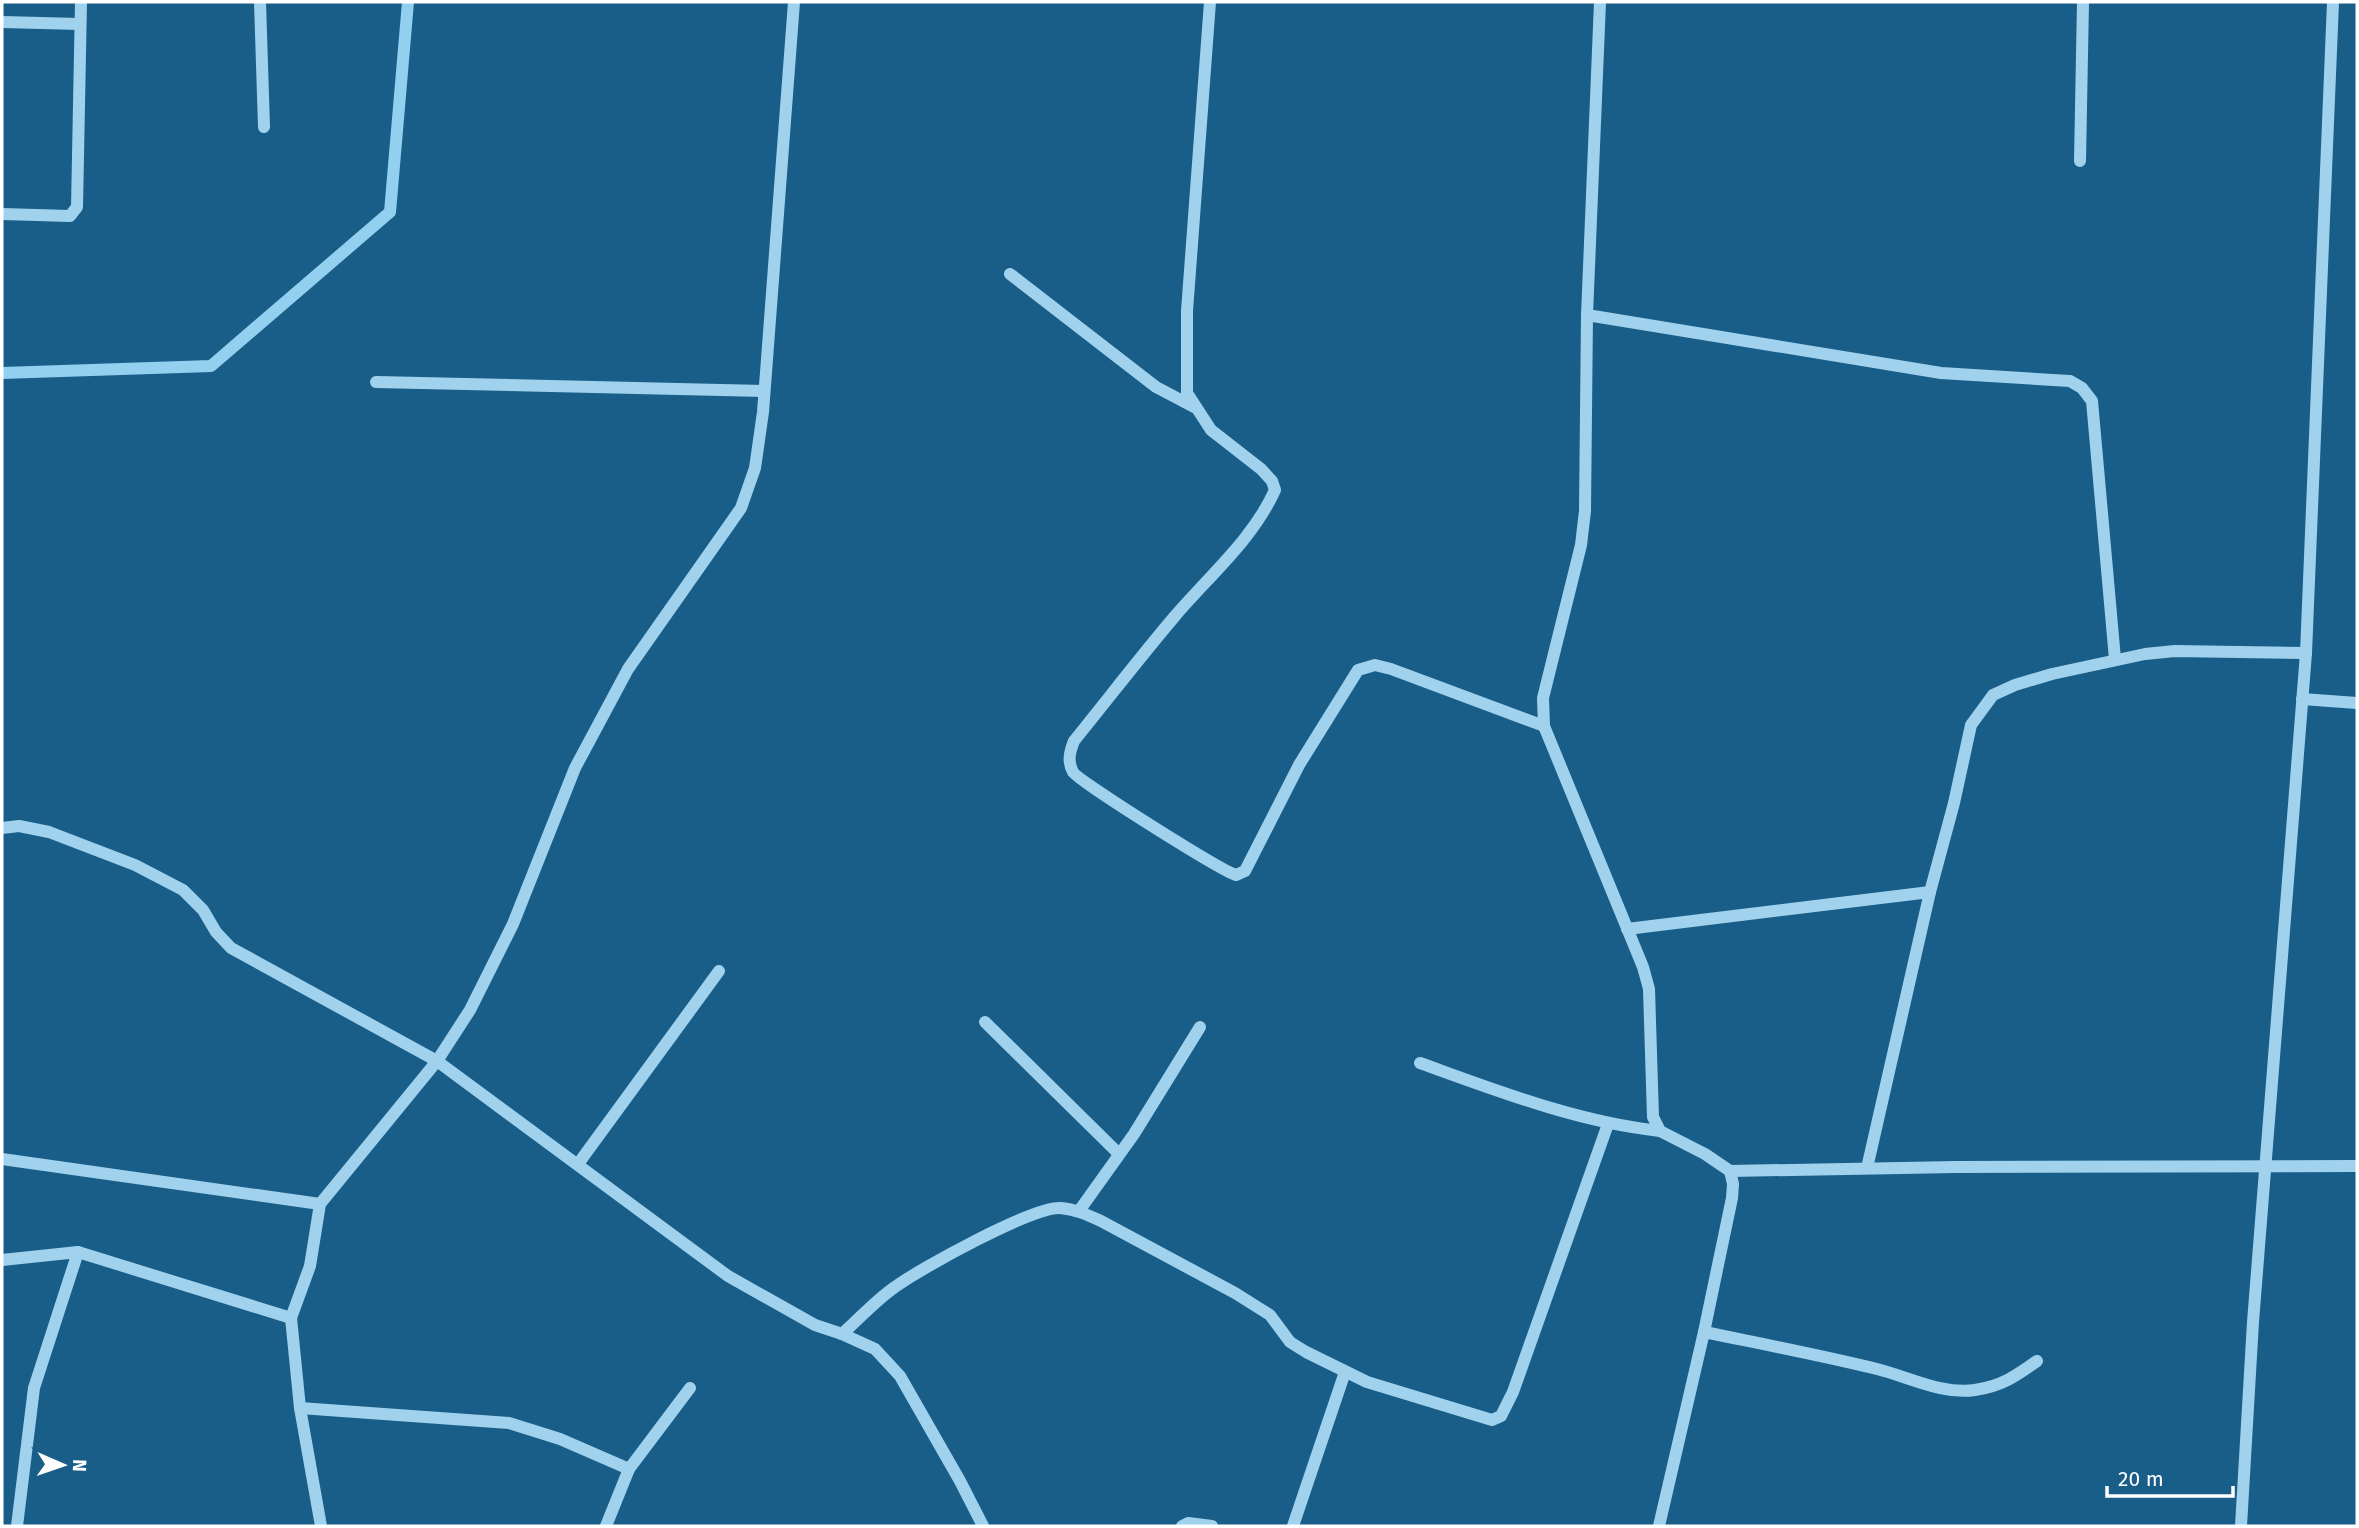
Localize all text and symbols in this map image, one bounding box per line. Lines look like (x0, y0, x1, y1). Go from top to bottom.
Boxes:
north arrow (28, 1430, 98, 1500)
scale bar (2107, 1454, 2233, 1498)
text: N (68, 1459, 91, 1472)
text: 20 m (2118, 1466, 2164, 1492)

